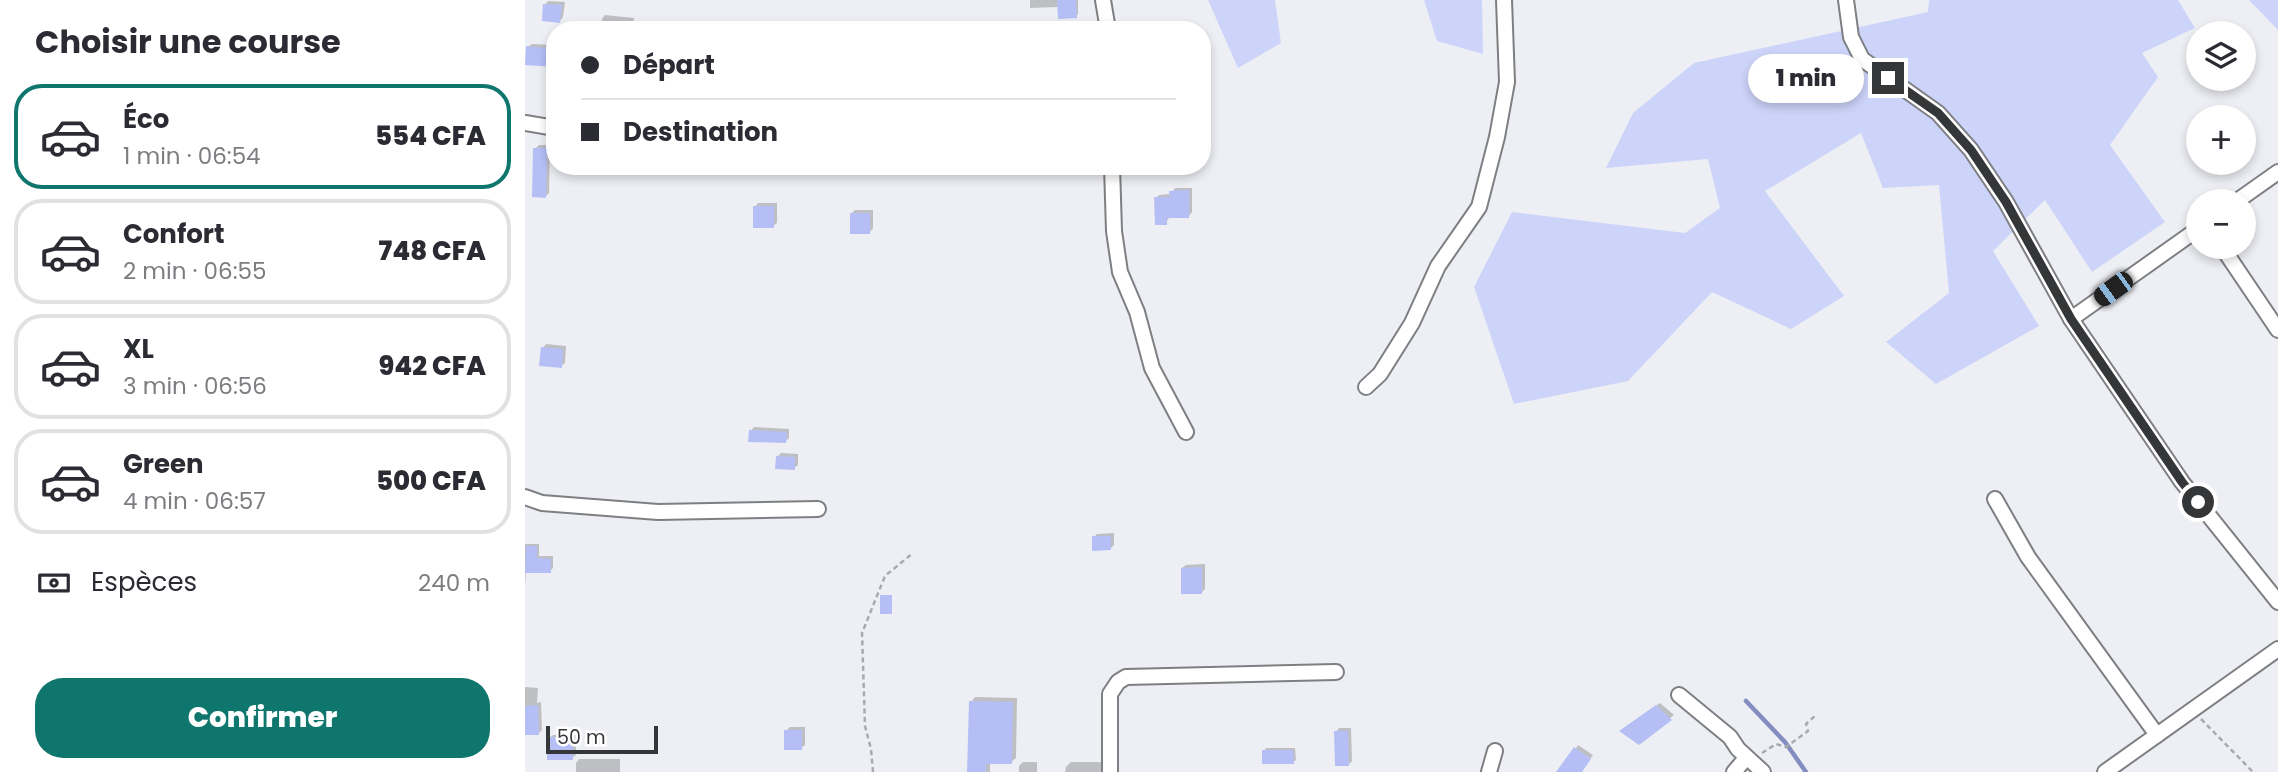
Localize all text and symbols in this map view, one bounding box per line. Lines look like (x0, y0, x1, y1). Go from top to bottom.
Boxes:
text: Choisir une course (35, 19, 341, 64)
map controls (2186, 21, 2256, 259)
button: layers (2186, 21, 2256, 91)
text: Départ (623, 47, 715, 83)
callout: 1 min (1748, 54, 1863, 102)
text: 1 min (1776, 62, 1836, 94)
route end (1872, 62, 1904, 94)
text: Éco (123, 101, 169, 137)
icon: car (39, 105, 102, 168)
button: + (2186, 105, 2256, 175)
text: Destination (623, 114, 778, 150)
text: 554 CFA (375, 118, 486, 154)
text: 1 min · 06:54 (123, 140, 261, 172)
button: − (2186, 189, 2256, 259)
text: Confort (123, 216, 225, 252)
icon: car (39, 220, 102, 283)
text: 748 CFA (379, 233, 486, 269)
text: 2 min · 06:55 (123, 255, 266, 287)
car (2090, 268, 2137, 310)
text: XL (123, 331, 154, 367)
icon: car (39, 335, 102, 398)
text: 942 CFA (379, 348, 486, 384)
text: 3 min · 06:56 (123, 370, 267, 402)
text: Green (123, 446, 204, 482)
icon: car (39, 450, 102, 513)
text: 500 CFA (376, 463, 486, 499)
text: 4 min · 06:57 (123, 485, 266, 517)
route start (2182, 486, 2214, 518)
icon: cash (35, 564, 73, 602)
text: Espèces (91, 564, 197, 600)
text: 240 m (418, 567, 490, 599)
button: Confirmer (35, 678, 490, 758)
scale bar (546, 723, 658, 755)
text: 50 m (557, 724, 606, 751)

